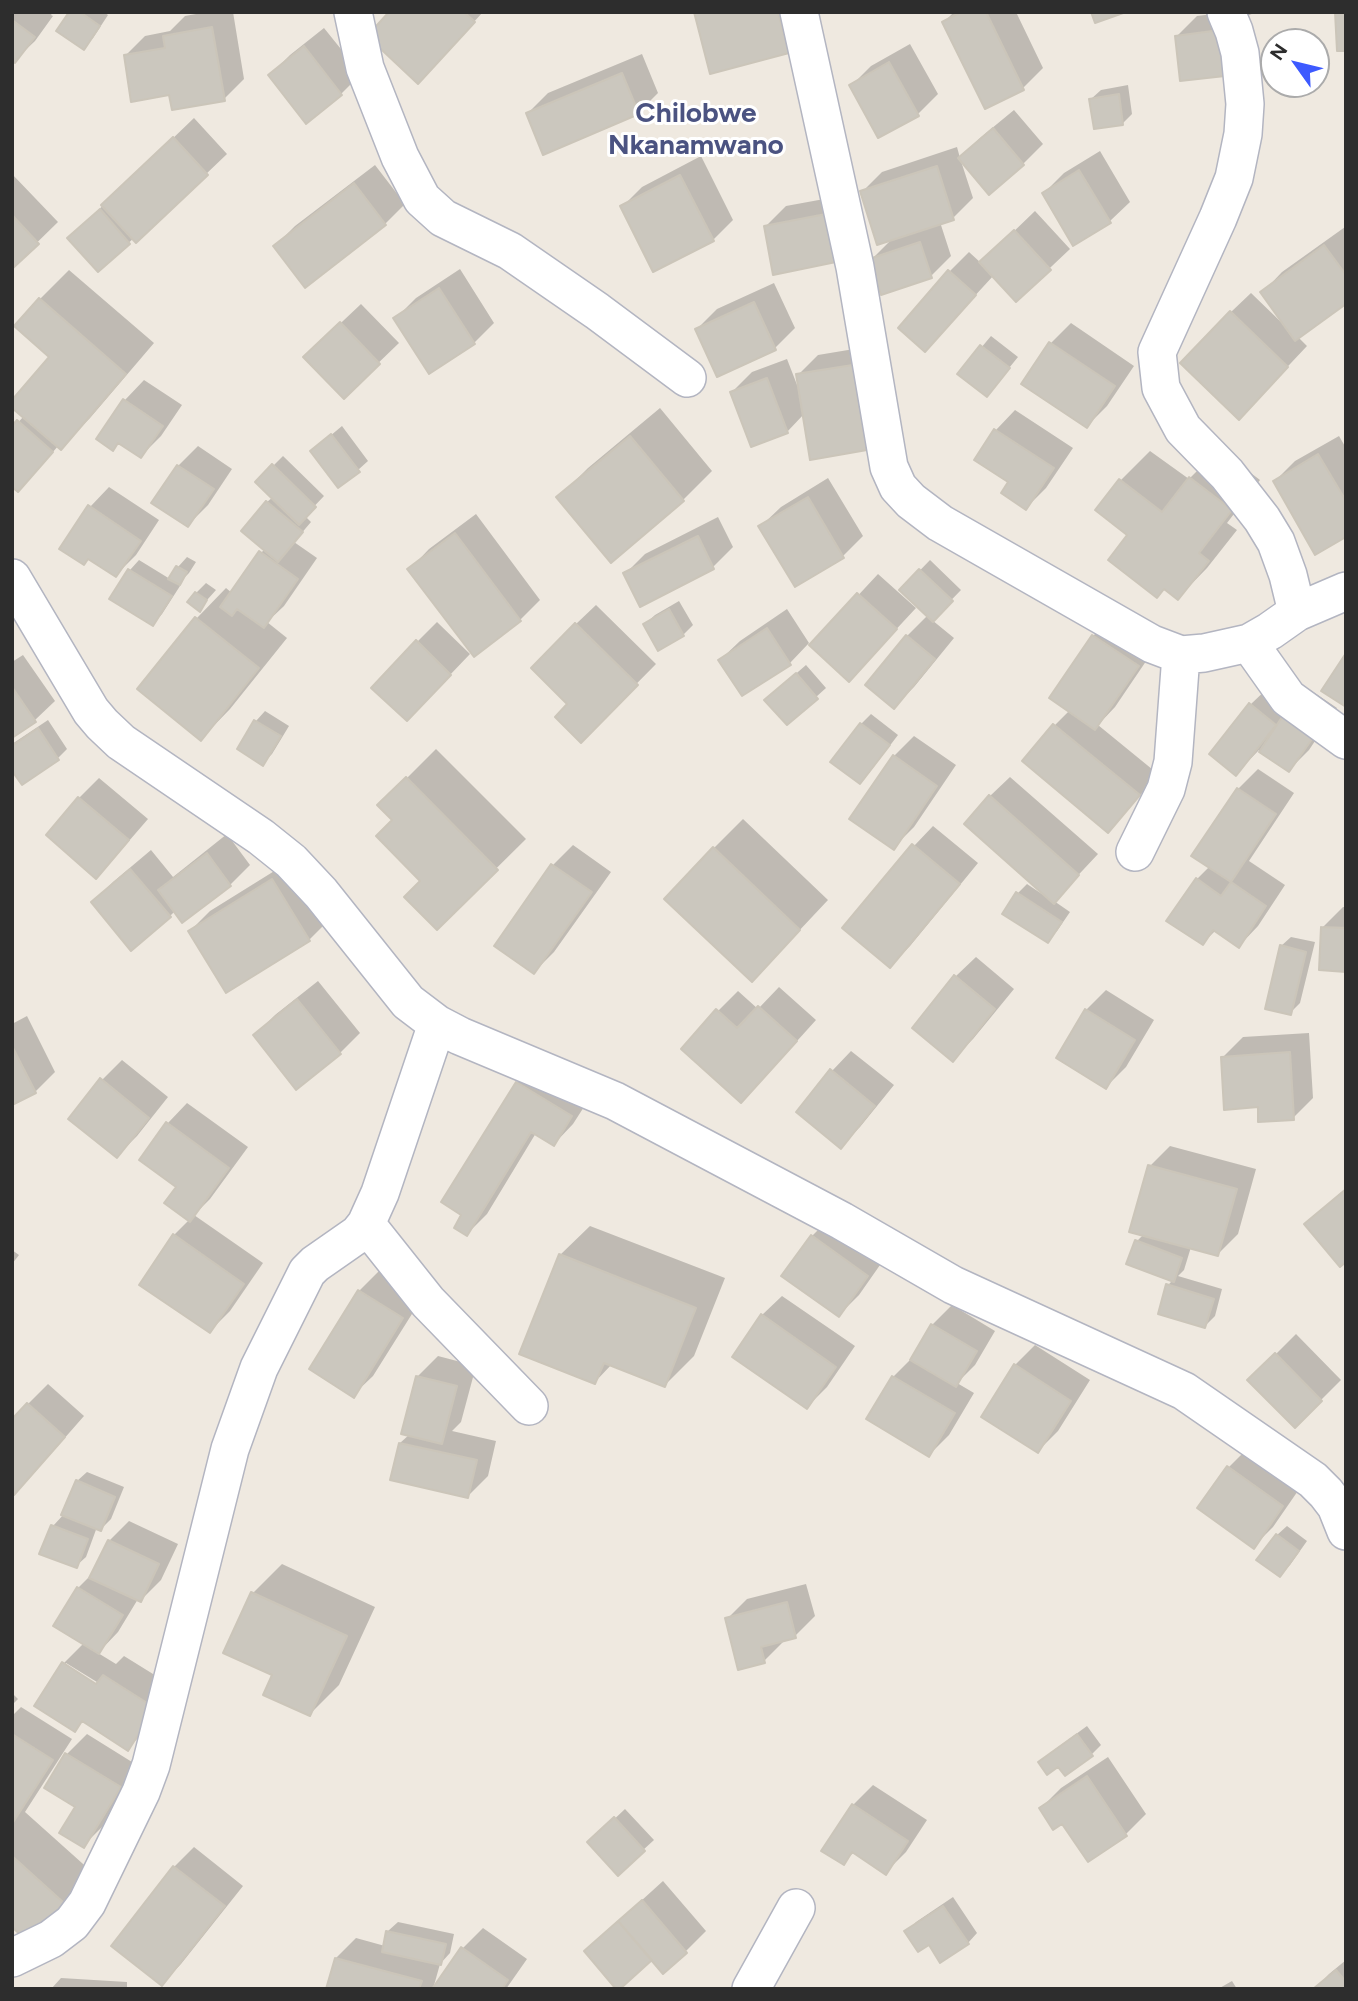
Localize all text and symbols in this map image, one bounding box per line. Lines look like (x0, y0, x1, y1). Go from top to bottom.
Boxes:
north arrow (1260, 28, 1330, 98)
text: N (1265, 40, 1292, 65)
district label: Chilobwe Nkanamwano (608, 97, 784, 163)

